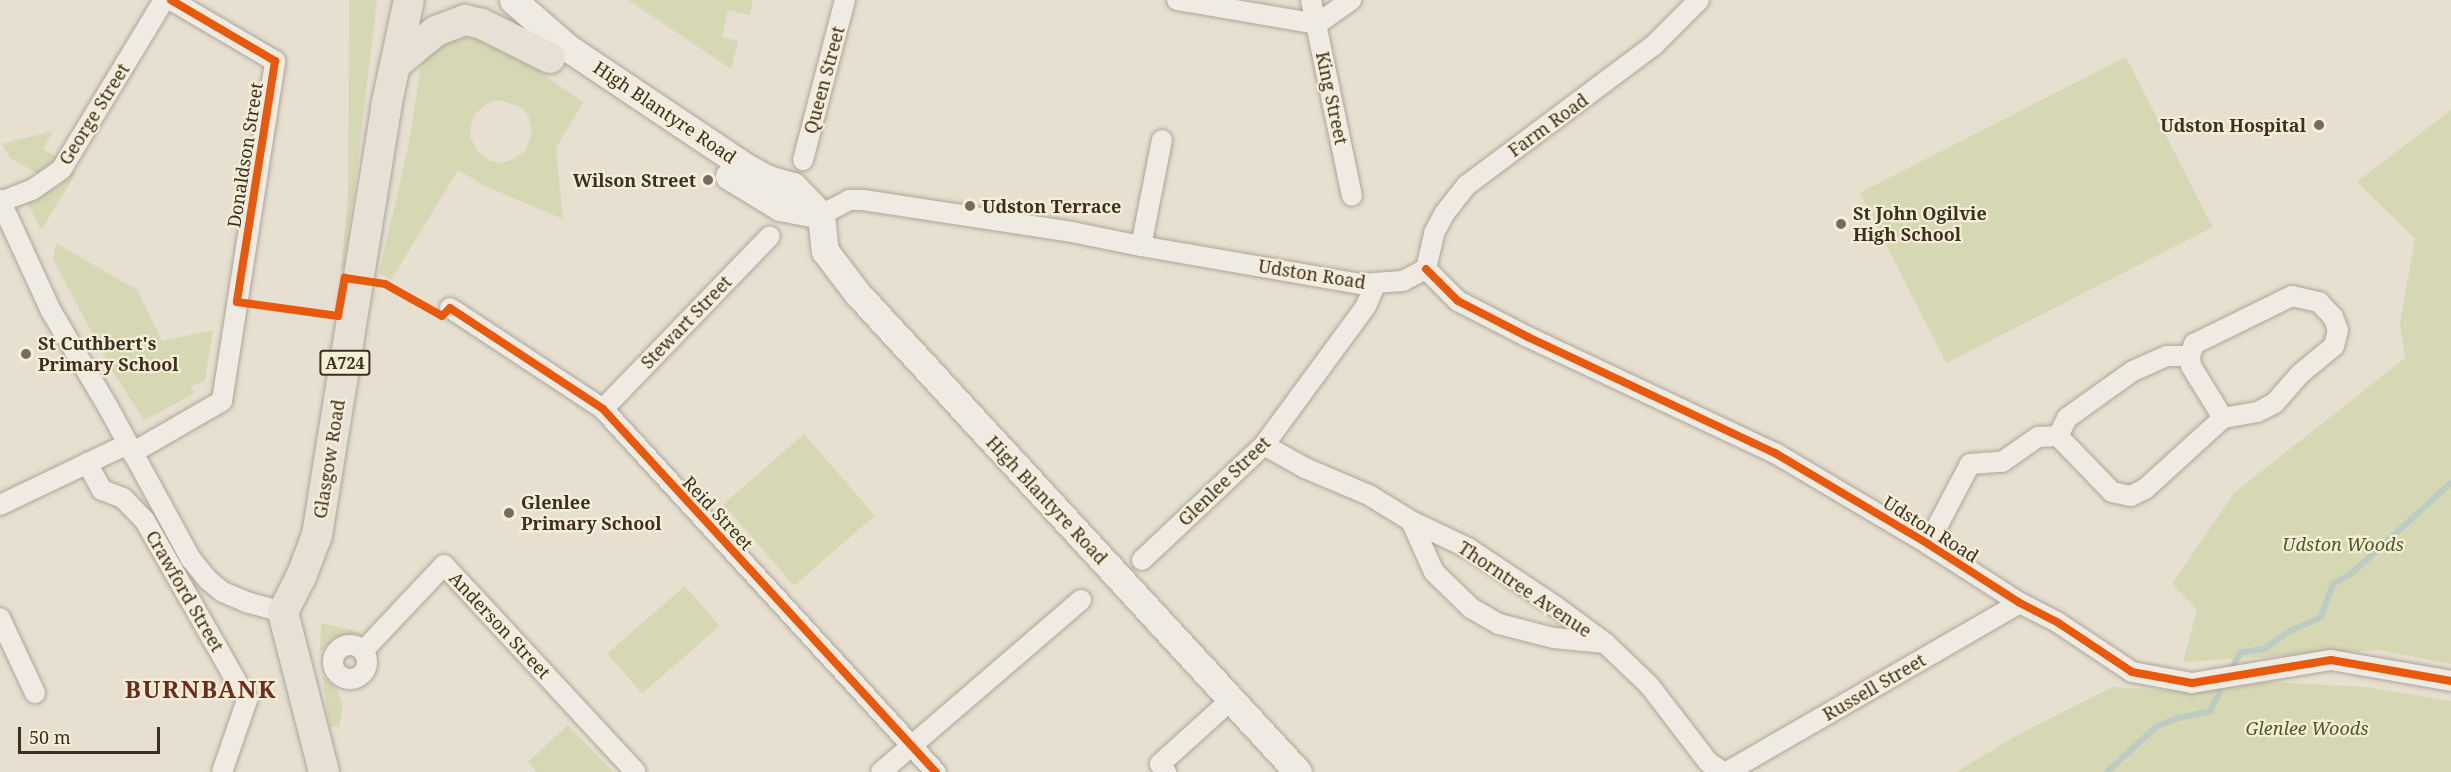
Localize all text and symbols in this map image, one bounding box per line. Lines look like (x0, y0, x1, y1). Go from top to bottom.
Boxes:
street label: Queen Street (799, 24, 849, 136)
street label: King Street (1312, 50, 1352, 146)
street label: High Blantyre Road (589, 56, 741, 168)
street label: George Street (54, 59, 134, 169)
street label: Donaldson Street (223, 81, 267, 229)
street label: Farm Road (1504, 89, 1592, 161)
place label: Udston Hospital (2160, 114, 2306, 136)
marker: Udston Hospital (2310, 116, 2328, 134)
place label: Wilson Street (573, 169, 696, 191)
marker: Wilson Street (701, 173, 715, 187)
place label: Udston Terrace (982, 195, 1121, 217)
marker: Udston Terrace (963, 199, 977, 213)
place label: St John Ogilvie High School (1853, 203, 1987, 246)
marker: St John Ogilvie High School (1834, 217, 1848, 231)
street label: Udston Road (1257, 255, 1367, 293)
street label: Stewart Street (636, 271, 736, 373)
place label: St Cuthbert's Primary School (38, 333, 179, 376)
marker: St Cuthbert's Primary School (19, 347, 33, 361)
road number: A724 (318, 350, 372, 376)
street label: Glasgow Road (309, 398, 349, 520)
street label: High Blantyre Road (982, 431, 1112, 569)
street label: Glenlee Street (1174, 432, 1274, 530)
street label: Reid Street (678, 472, 758, 554)
street label: Udston Road (1879, 491, 1983, 567)
place label: Glenlee Primary School (521, 492, 662, 534)
marker: Glenlee Primary School (502, 506, 516, 520)
street label: Crawford Street (142, 527, 228, 655)
park label: Udston Woods (2282, 533, 2404, 555)
street label: Thorntree Avenue (1454, 536, 1596, 642)
street label: Anderson Street (445, 567, 555, 683)
street label: Russell Street (1819, 649, 1929, 725)
district label: BURNBANK (125, 675, 277, 703)
scale bar (21, 715, 164, 753)
park label: Glenlee Woods (2245, 717, 2369, 739)
text: 50 m (29, 725, 71, 749)

